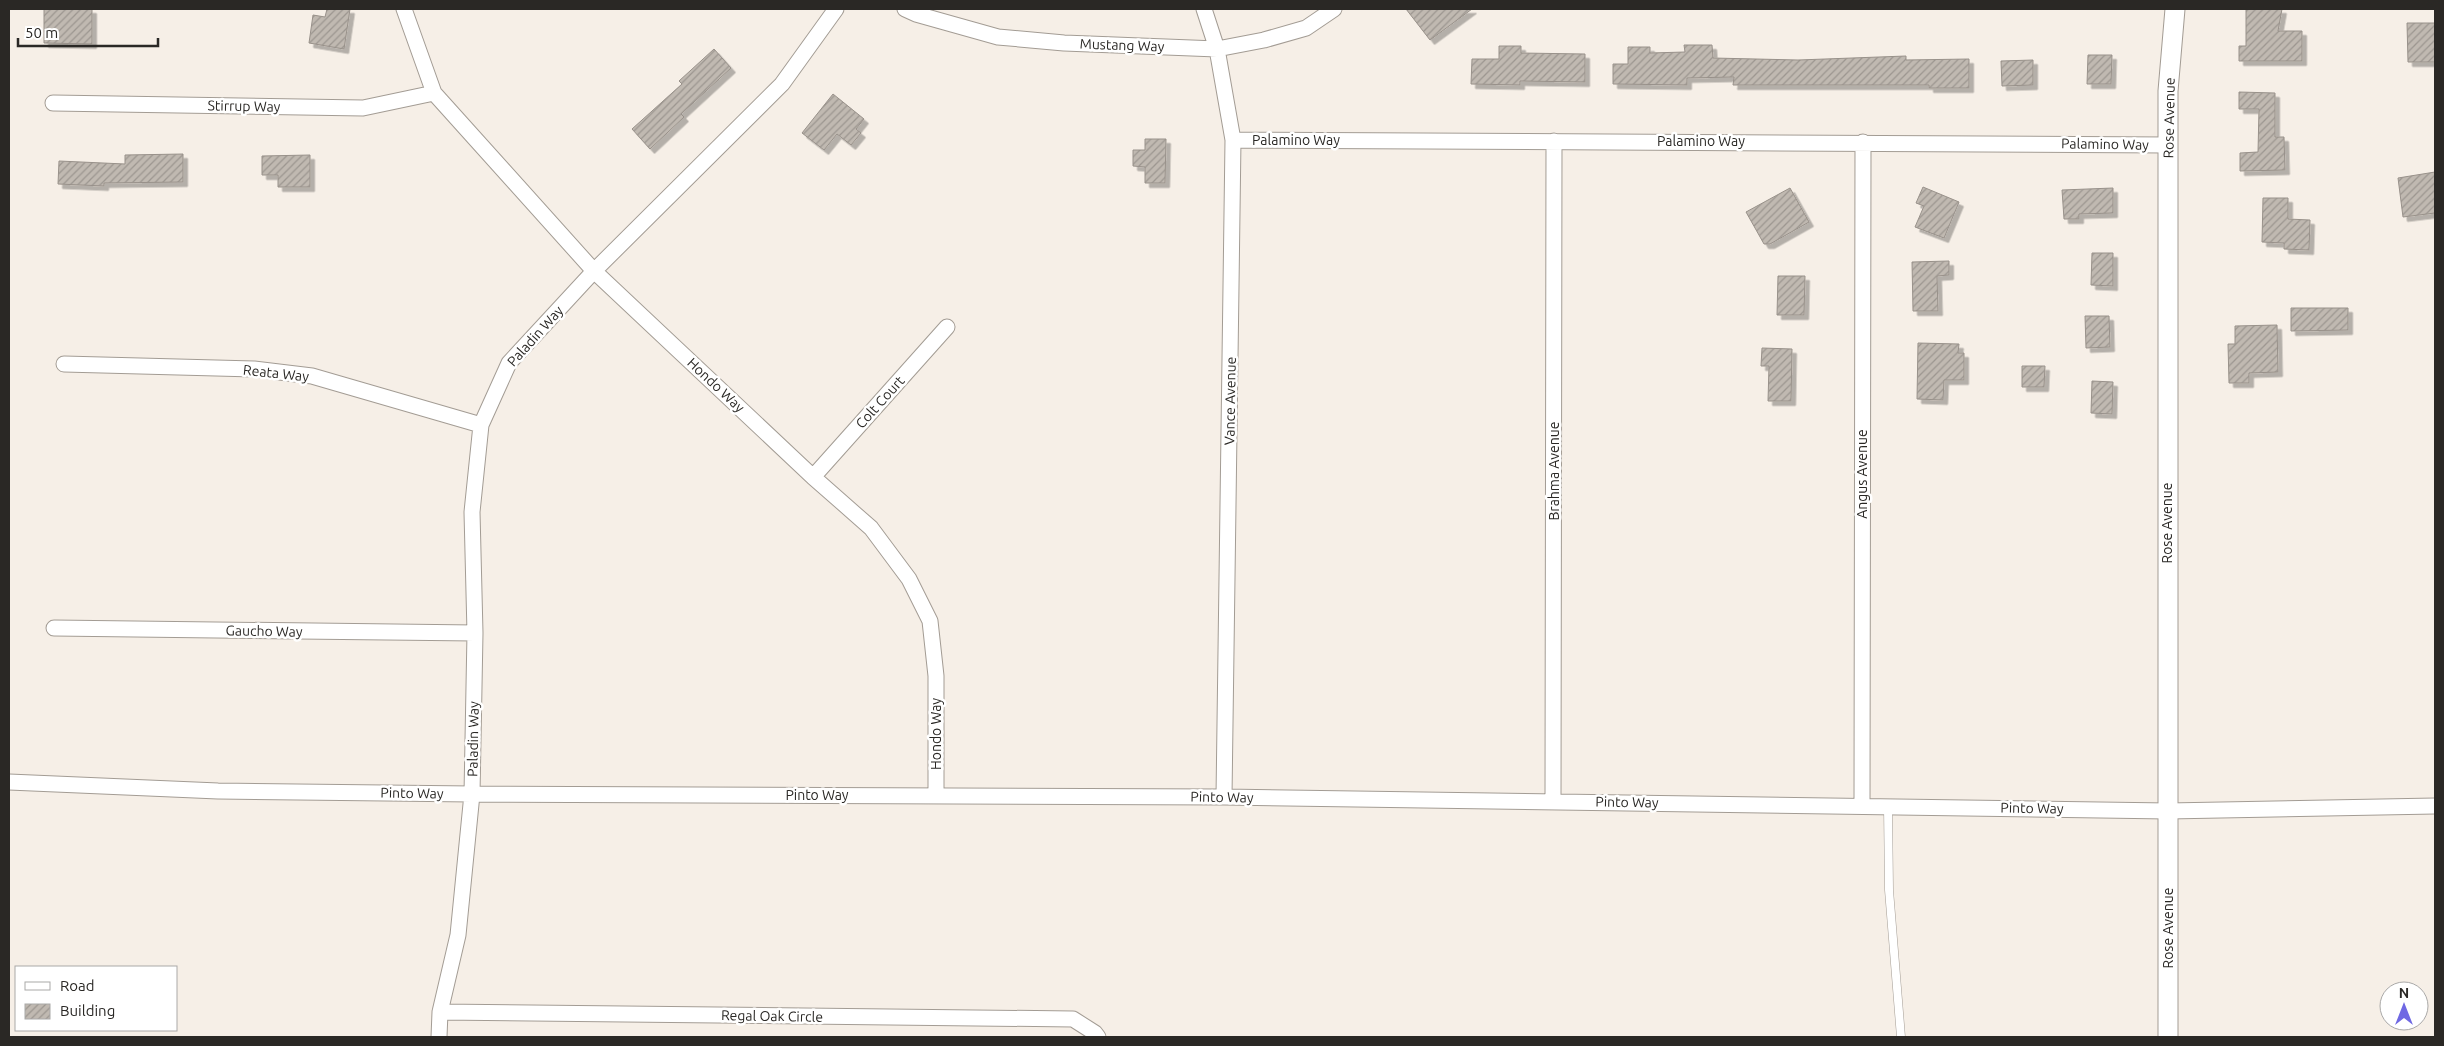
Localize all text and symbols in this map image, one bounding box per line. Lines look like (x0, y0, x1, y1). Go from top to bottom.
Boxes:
scale bar (18, 15, 158, 47)
text: 50 m (25, 24, 58, 41)
street label: Mustang Way (1079, 36, 1165, 54)
street label: Rose Avenue (2160, 77, 2178, 159)
street label: Stirrup Way (207, 97, 281, 115)
street label: Palamino Way (1252, 132, 1340, 148)
street label: Palamino Way (1657, 133, 1745, 149)
street label: Palamino Way (2061, 135, 2149, 153)
street label: Paladin Way (504, 302, 566, 369)
street label: Hondo Way (684, 355, 748, 416)
street label: Vance Avenue (1221, 357, 1239, 445)
street label: Reata Way (242, 362, 310, 384)
street label: Colt Court (852, 372, 908, 431)
street label: Brahma Avenue (1546, 421, 1562, 521)
street label: Angus Avenue (1854, 429, 1870, 519)
street label: Rose Avenue (2159, 482, 2175, 564)
street label: Gaucho Way (225, 622, 303, 640)
street label: Hondo Way (928, 698, 944, 770)
street label: Paladin Way (464, 701, 482, 777)
street label: Pinto Way (380, 784, 444, 802)
street label: Pinto Way (785, 787, 849, 803)
street label: Pinto Way (1190, 788, 1254, 806)
street label: Pinto Way (1595, 793, 1659, 811)
street label: Pinto Way (2000, 799, 2064, 817)
street label: Rose Avenue (2160, 887, 2176, 969)
legend (15, 966, 178, 1031)
text: Road (60, 977, 95, 994)
north arrow (2379, 981, 2429, 1031)
text: N (2399, 985, 2409, 1001)
text: Building (60, 1002, 115, 1019)
street label: Regal Oak Circle (721, 1007, 823, 1025)

